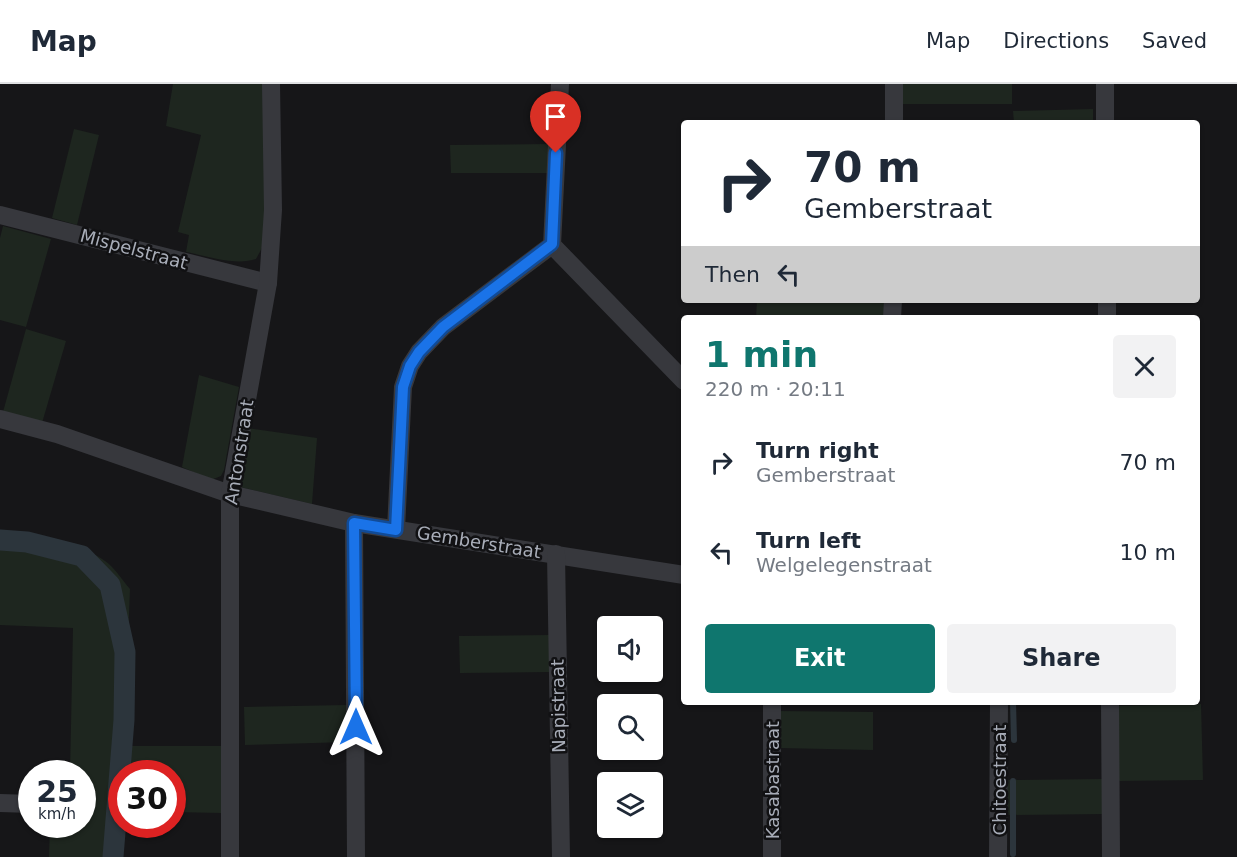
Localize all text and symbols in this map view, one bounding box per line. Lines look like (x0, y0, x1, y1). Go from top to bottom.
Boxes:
text: Map (30, 25, 97, 58)
text: Map (926, 29, 970, 53)
text: Directions (1003, 29, 1109, 53)
text: Saved (1142, 29, 1207, 53)
pin (530, 91, 581, 153)
icon: arrive (539, 100, 572, 133)
text: 70 m (804, 143, 921, 192)
icon: right (705, 144, 783, 222)
text: Gemberstraat (804, 193, 992, 224)
street label: Mispelstraat (78, 225, 190, 273)
icon: left (772, 258, 805, 291)
text: Then (705, 262, 760, 287)
text: 1 min (705, 334, 818, 375)
button: close (1113, 335, 1176, 398)
text: 220 m · 20:11 (705, 377, 846, 401)
street label: Antonstraat (220, 398, 258, 506)
text: Turn right (756, 438, 879, 463)
icon: right (705, 446, 738, 479)
text: 70 m (1120, 450, 1176, 475)
text: Gemberstraat (756, 463, 895, 487)
street label: Gemberstraat (415, 522, 543, 562)
text: Turn left (756, 528, 861, 553)
icon: left (705, 536, 738, 569)
text: 10 m (1120, 540, 1176, 565)
text: Welgelegenstraat (756, 553, 932, 577)
map controls (597, 616, 663, 838)
button: sound (597, 616, 663, 682)
button: Exit (705, 624, 935, 693)
button: Share (947, 624, 1176, 693)
street label: Napistraat (547, 659, 569, 753)
button: search (597, 694, 663, 760)
position arrow (324, 695, 388, 759)
street label: Kasabastraat (762, 721, 783, 839)
street label: Chitoestraat (989, 724, 1010, 836)
speed limit sign: 30 (108, 760, 186, 838)
button: layers (597, 772, 663, 838)
text: 25 (36, 774, 78, 809)
text: km/h (38, 805, 76, 823)

